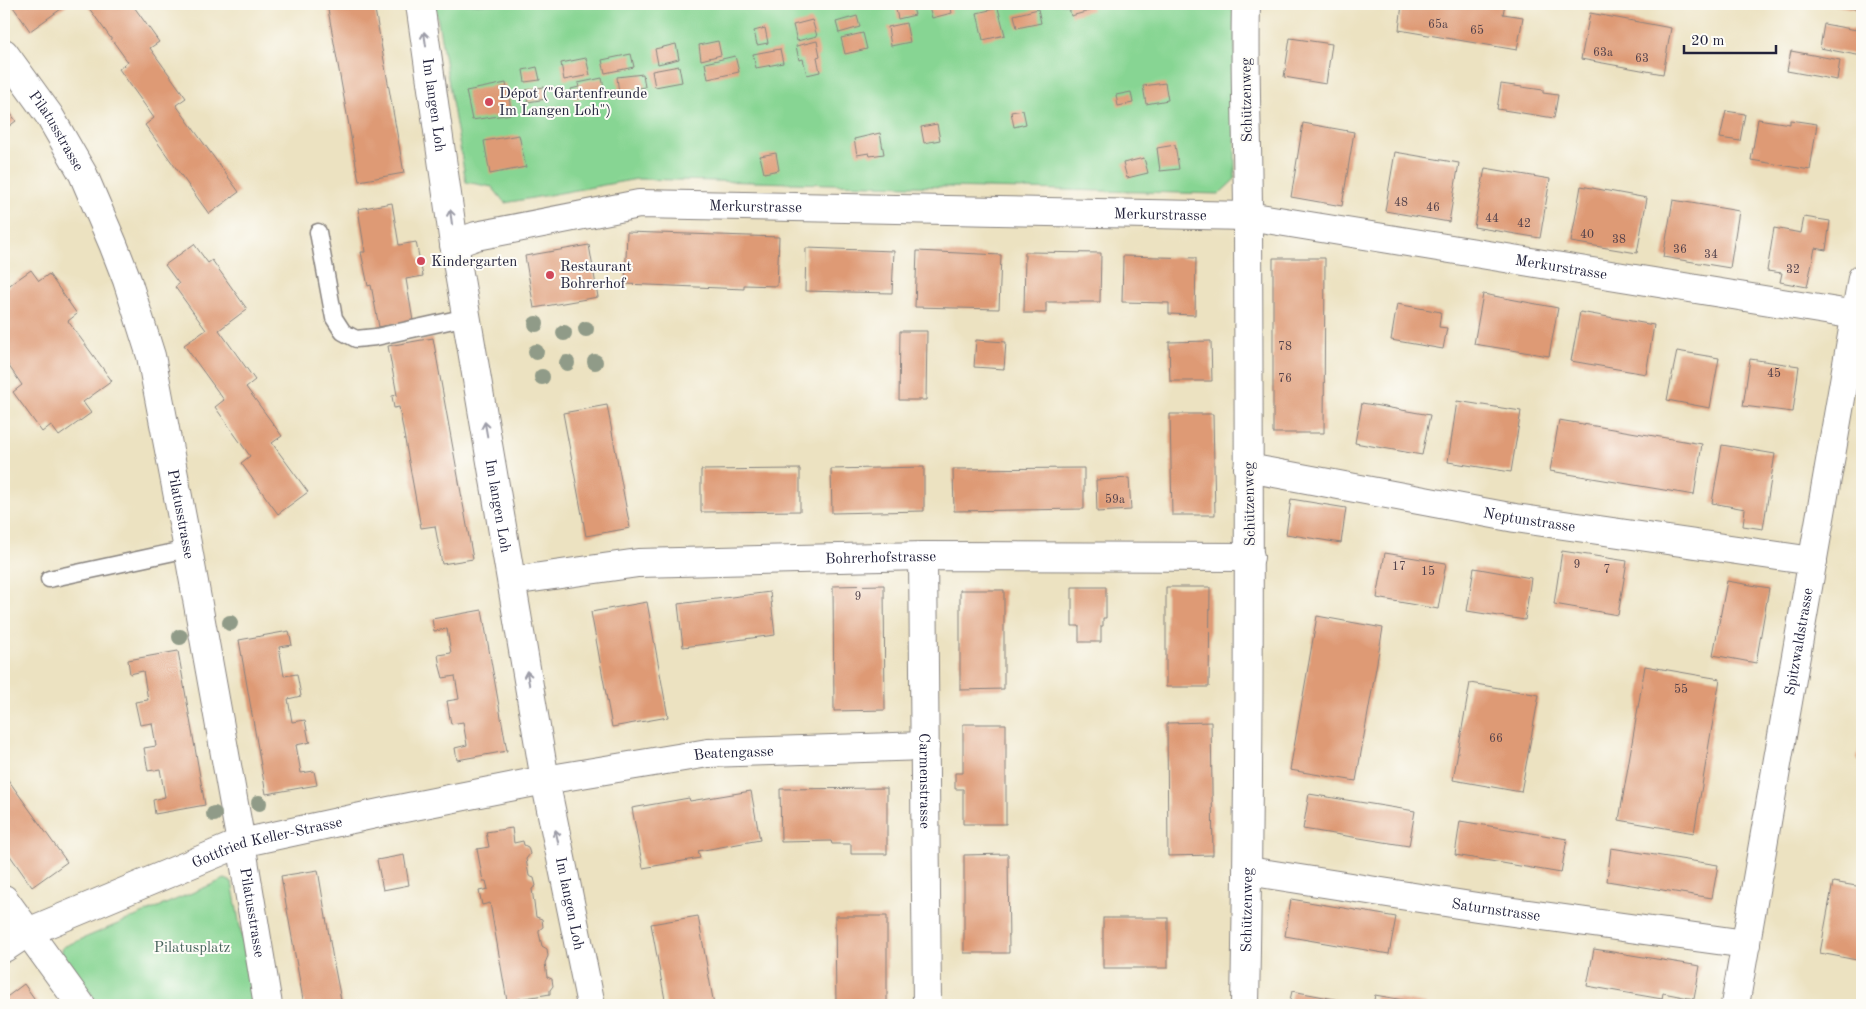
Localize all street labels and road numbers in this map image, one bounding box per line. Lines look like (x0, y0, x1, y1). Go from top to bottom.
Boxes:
street label: Im langen Loh (419, 57, 447, 153)
street label: Schützenweg (1239, 57, 1256, 142)
street label: Pilatusstrasse (25, 89, 86, 174)
street label: Merkurstrasse (709, 199, 802, 216)
street label: Merkurstrasse (1114, 207, 1207, 224)
street label: Merkurstrasse (1514, 254, 1608, 283)
street label: Im langen Loh (482, 458, 512, 554)
street label: Schützenweg (1242, 461, 1259, 546)
street label: Pilatusstrasse (164, 468, 196, 560)
street label: Neptunstrasse (1482, 506, 1576, 536)
street label: Bohrerhofstrasse (825, 550, 936, 567)
street label: Spitzwaldstrasse (1783, 587, 1817, 697)
street label: Carmenstrasse (916, 733, 931, 829)
street label: Beatengasse (693, 745, 774, 764)
street label: Gottfried Keller-Strasse (190, 815, 344, 872)
street label: Im langen Loh (552, 856, 586, 952)
street label: Pilatusstrasse (236, 867, 266, 959)
street label: Schützenweg (1240, 868, 1256, 953)
street label: Saturnstrasse (1450, 897, 1541, 925)

